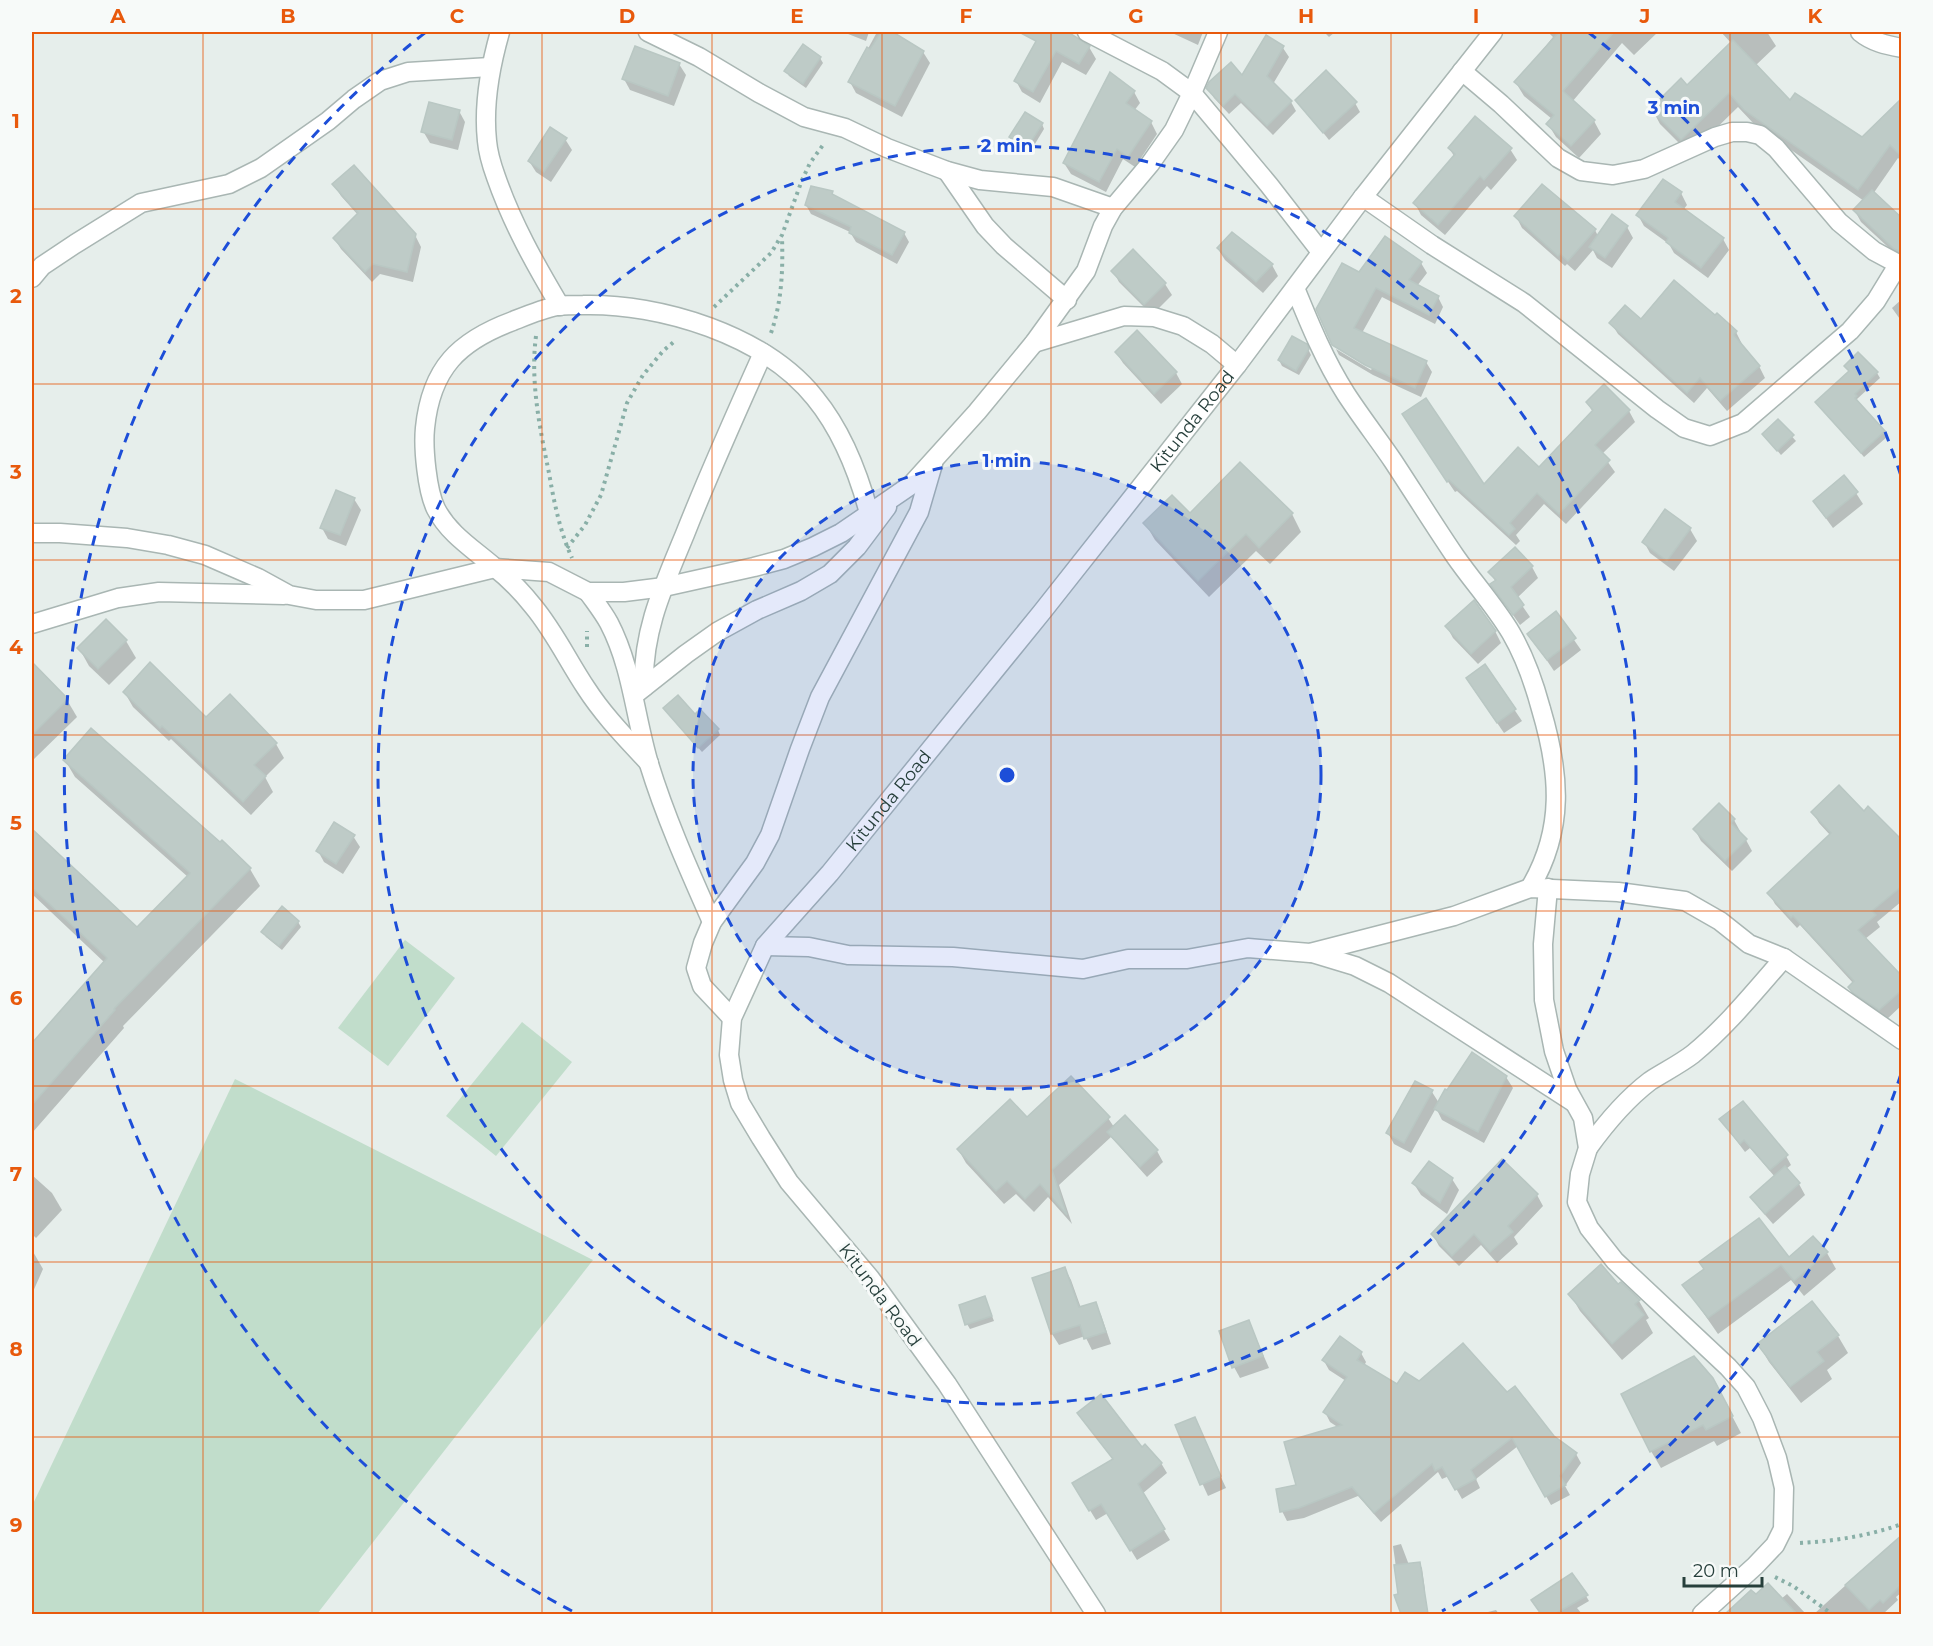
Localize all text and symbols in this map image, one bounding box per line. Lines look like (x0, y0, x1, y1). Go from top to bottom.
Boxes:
text: A (109, 4, 126, 28)
text: B (280, 4, 296, 28)
text: C (450, 4, 465, 28)
text: D (619, 4, 635, 28)
text: E (790, 4, 804, 28)
text: F (960, 4, 973, 28)
text: G (1128, 4, 1144, 28)
text: H (1298, 4, 1314, 28)
text: I (1473, 4, 1479, 28)
text: J (1639, 4, 1650, 28)
text: K (1808, 4, 1824, 28)
text: 3 min (1647, 97, 1700, 119)
text: 1 (12, 109, 20, 133)
text: 2 min (981, 135, 1033, 157)
text: 2 (10, 284, 22, 308)
street label: Kitunda Road (1145, 366, 1239, 477)
text: 1 min (983, 450, 1031, 472)
text: 3 (9, 460, 22, 484)
text: 4 (9, 635, 23, 659)
street label: Kitunda Road (841, 746, 936, 856)
centre of rings (997, 765, 1017, 785)
text: 5 (10, 811, 22, 835)
text: 6 (10, 986, 23, 1010)
text: 7 (10, 1162, 22, 1186)
street label: Kitunda Road (834, 1239, 926, 1351)
text: 8 (9, 1337, 23, 1361)
text: 9 (10, 1513, 22, 1537)
scale bar (1684, 1550, 1762, 1588)
text: 20 m (1693, 1560, 1739, 1582)

